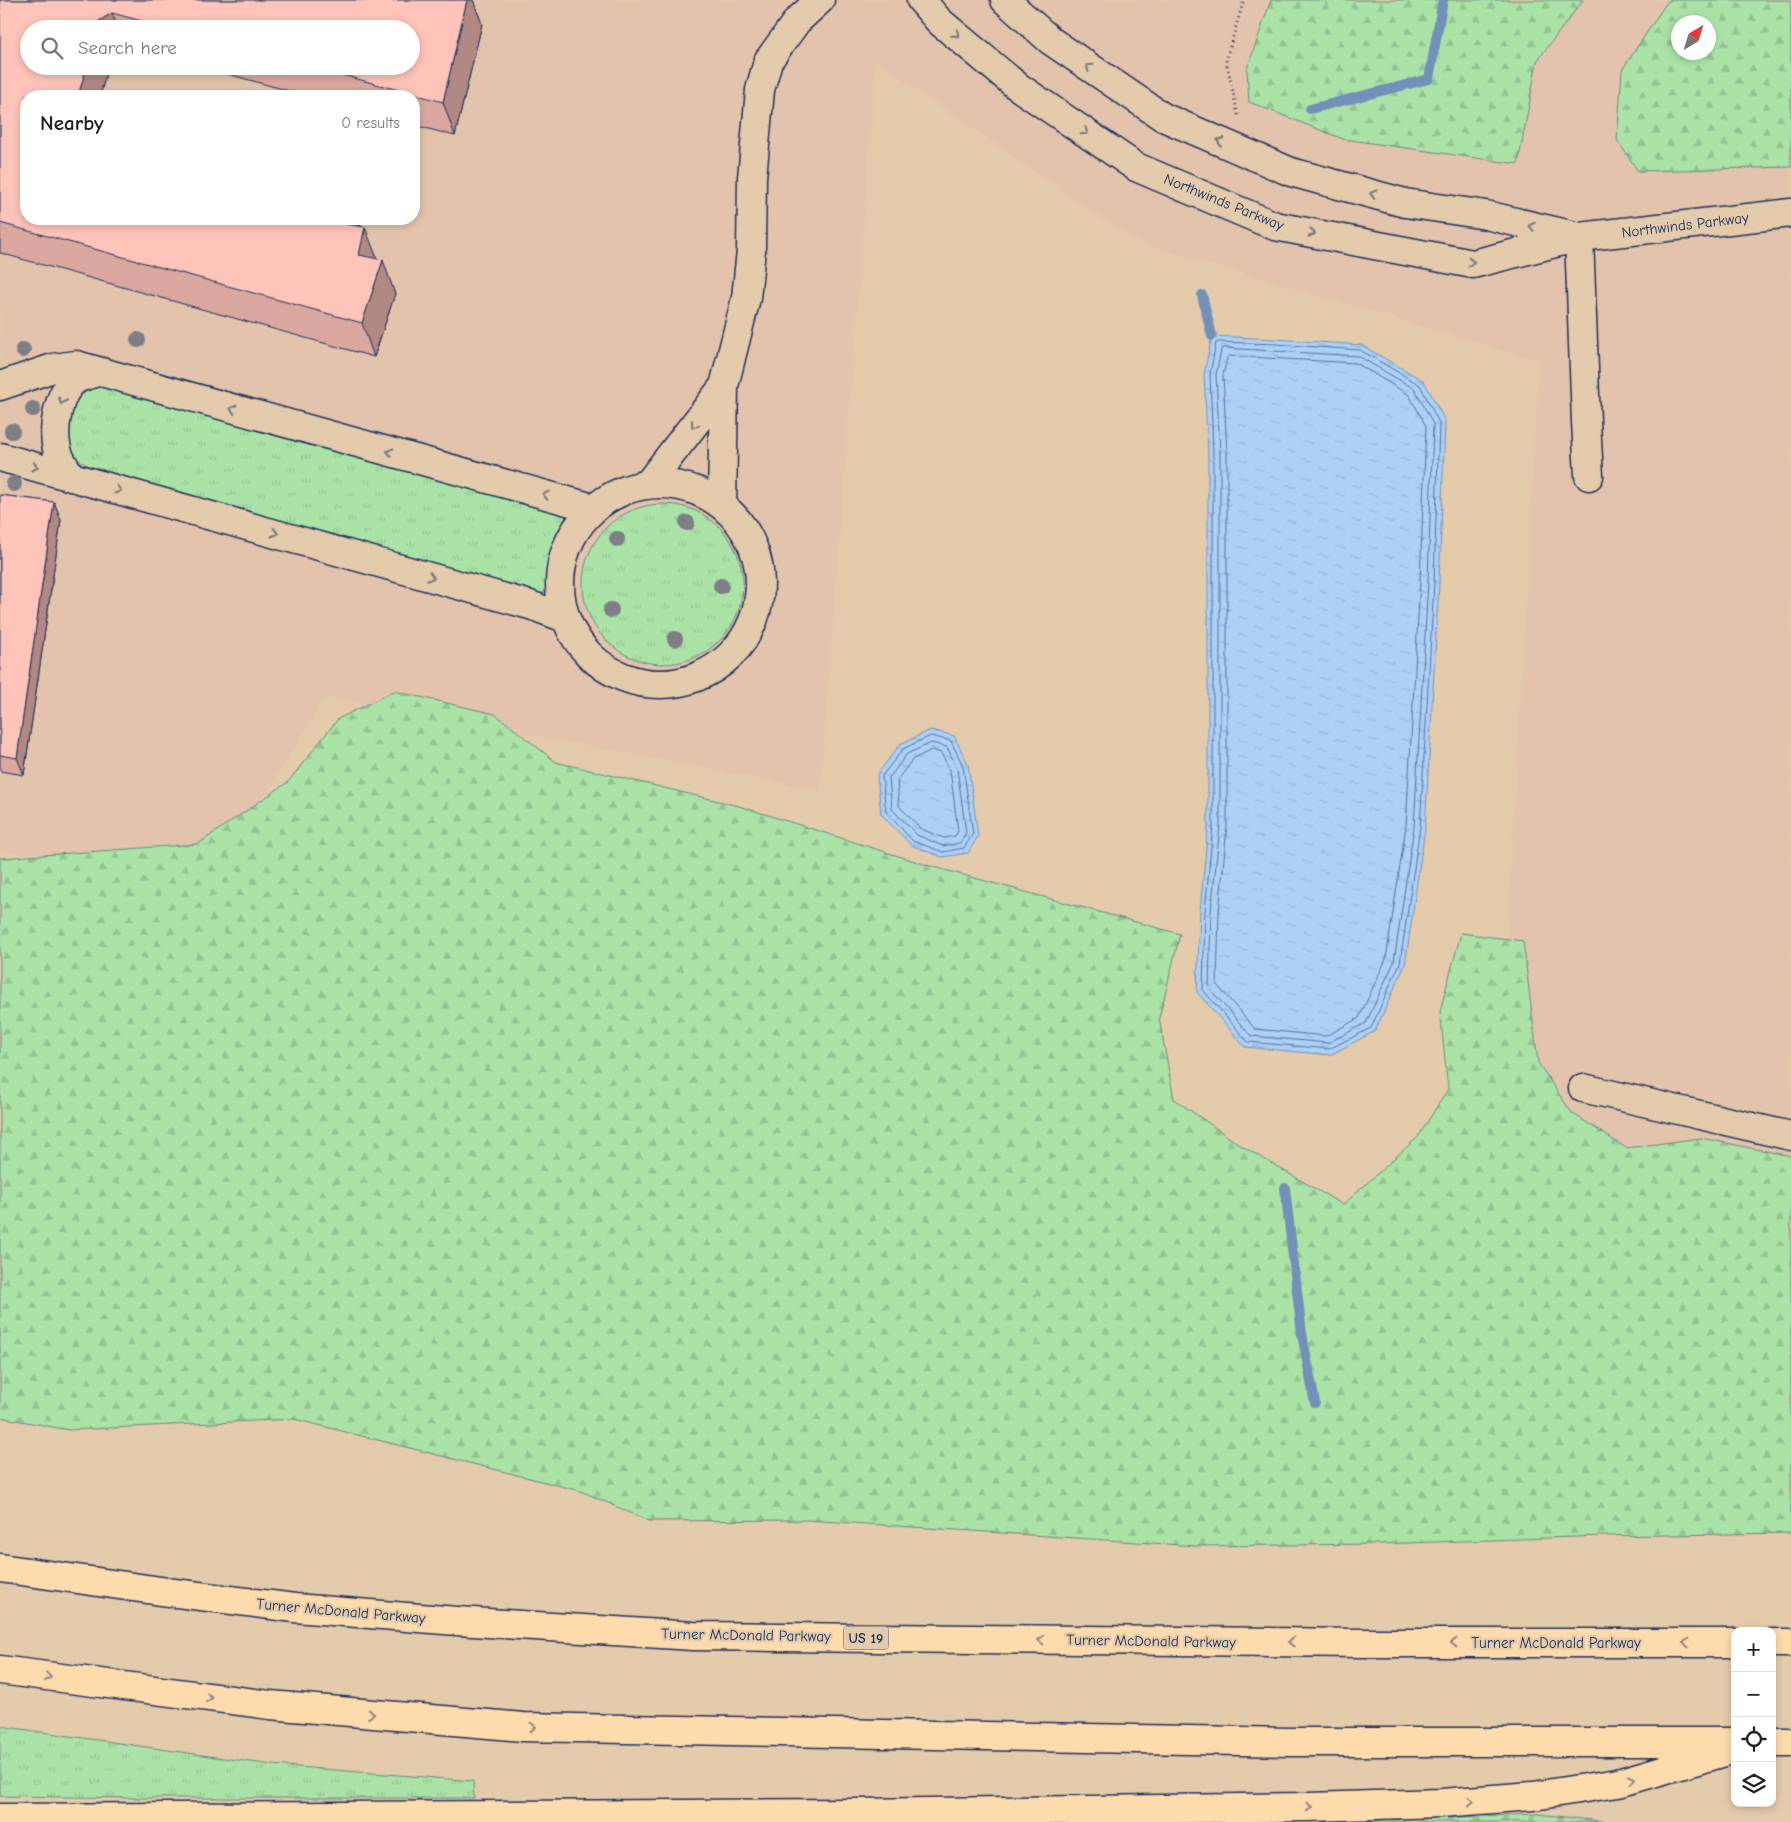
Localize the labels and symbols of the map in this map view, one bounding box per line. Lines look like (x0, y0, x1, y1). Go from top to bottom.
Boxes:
north arrow (1671, 15, 1716, 60)
one-way arrow (950, 29, 959, 38)
one-way arrow (1085, 64, 1095, 73)
one-way arrow (1079, 126, 1089, 135)
one-way arrow (1216, 137, 1224, 147)
street label: Northwinds Parkway (1161, 170, 1287, 234)
one-way arrow (1368, 189, 1377, 200)
street label: Northwinds Parkway (1620, 208, 1750, 242)
one-way arrow (1527, 221, 1536, 232)
one-way arrow (1307, 227, 1316, 238)
one-way arrow (1468, 257, 1476, 267)
one-way arrow (58, 396, 68, 405)
one-way arrow (228, 404, 237, 415)
one-way arrow (692, 419, 700, 428)
one-way arrow (385, 447, 394, 458)
one-way arrow (31, 462, 39, 472)
one-way arrow (113, 485, 121, 495)
one-way arrow (543, 491, 551, 501)
one-way arrow (270, 527, 279, 538)
one-way arrow (426, 572, 435, 582)
street label: Turner McDonald Parkway (256, 1595, 427, 1627)
street label: Turner McDonald Parkway (661, 1625, 831, 1645)
road number: US 19 (844, 1626, 888, 1650)
street label: Turner McDonald Parkway (1066, 1631, 1236, 1651)
street label: Turner McDonald Parkway (1471, 1634, 1641, 1652)
one-way arrow (1037, 1635, 1044, 1645)
one-way arrow (1287, 1637, 1294, 1647)
one-way arrow (1449, 1638, 1457, 1648)
one-way arrow (1682, 1638, 1690, 1648)
one-way arrow (45, 1671, 53, 1682)
one-way arrow (205, 1692, 214, 1702)
one-way arrow (367, 1708, 375, 1719)
one-way arrow (530, 1722, 537, 1732)
one-way arrow (1627, 1775, 1635, 1785)
one-way arrow (1467, 1796, 1475, 1807)
one-way arrow (1305, 1802, 1313, 1812)

